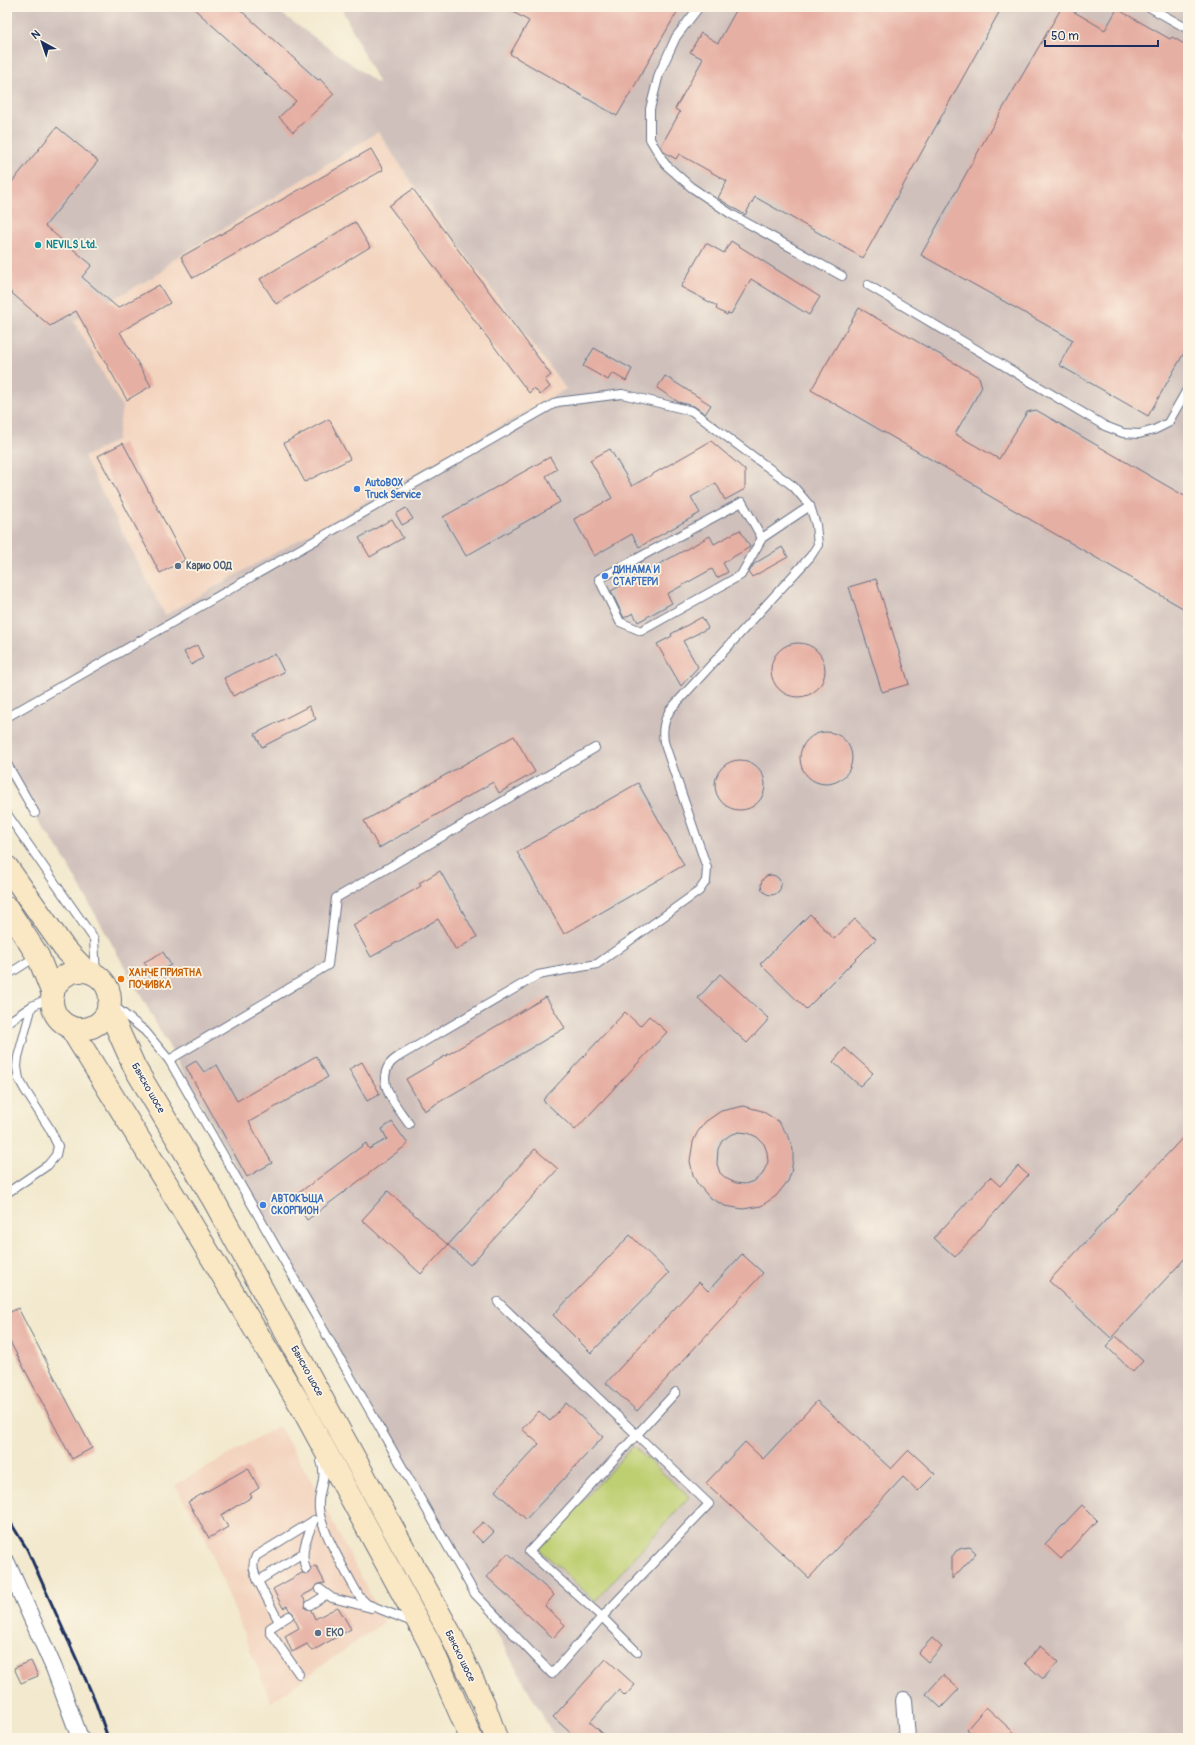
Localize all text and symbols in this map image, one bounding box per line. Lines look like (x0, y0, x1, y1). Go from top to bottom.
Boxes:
north arrow (22, 22, 62, 62)
scale bar (1045, 22, 1158, 48)
text: N (29, 27, 43, 42)
text: 50 m (1051, 29, 1079, 44)
place label: NEVILS Ltd. (46, 239, 97, 251)
marker: NEVILS Ltd. (33, 240, 43, 250)
place label: AutoBOX Truck Service (364, 477, 422, 501)
marker: AutoBOX Truck Service (352, 484, 362, 494)
place label: Карио ООД (186, 560, 233, 572)
marker: Карио ООД (173, 561, 183, 571)
place label: ДИНАМА И СТАРТЕРИ (612, 564, 660, 588)
marker: ДИНАМА И СТАРТЕРИ (600, 571, 610, 581)
place label: ХАНЧЕ ПРИЯТНА ПОЧИВКА (129, 967, 202, 991)
marker: ХАНЧЕ ПРИЯТНА ПОЧИВКА (116, 974, 126, 984)
street label: Банско шосе (129, 1061, 167, 1115)
place label: АВТОКЪЩА СКОРПИОН (271, 1193, 324, 1217)
marker: АВТОКЪЩА СКОРПИОН (258, 1200, 268, 1210)
street label: Банско шосе (288, 1344, 326, 1398)
place label: EKO (326, 1627, 344, 1639)
marker: EKO (313, 1628, 323, 1638)
street label: Банско шосе (442, 1628, 478, 1684)

